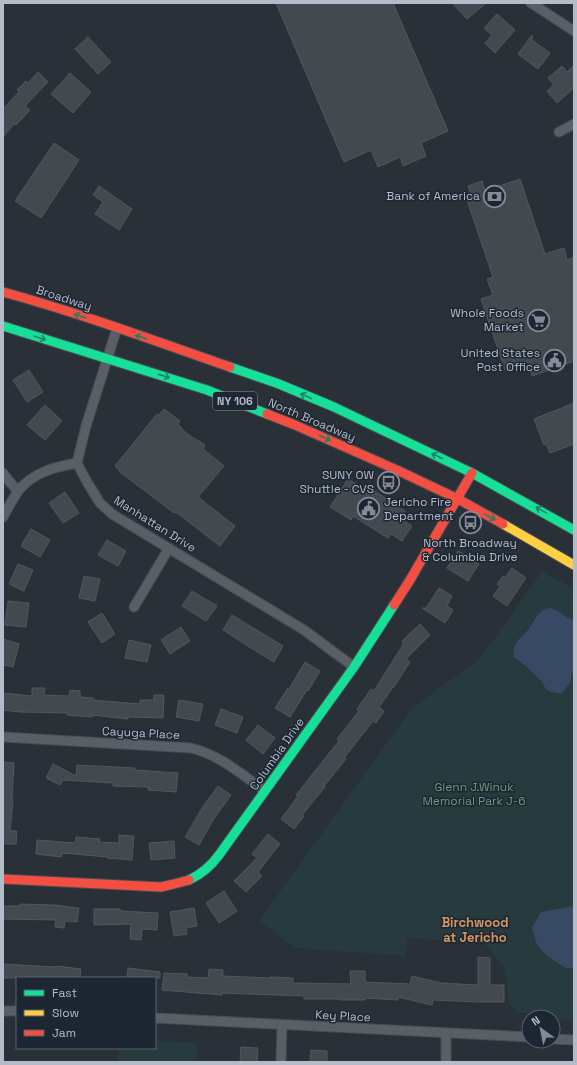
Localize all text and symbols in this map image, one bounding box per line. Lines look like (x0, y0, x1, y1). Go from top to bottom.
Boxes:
bank icon: Bank of America (482, 183, 508, 209)
place label: Bank of America (386, 188, 480, 204)
street label: Broadway (34, 281, 94, 315)
place label: Whole Foods Market (450, 305, 524, 335)
supermarket icon: Whole Foods Market (526, 307, 552, 333)
one-way arrow (74, 312, 87, 319)
one-way arrow (135, 332, 147, 340)
one-way arrow (34, 334, 46, 342)
place label: United States Post Office (460, 345, 540, 375)
public building icon: United States Post Office (542, 347, 568, 373)
one-way arrow (158, 373, 171, 380)
road number: NY 106 (213, 392, 257, 410)
one-way arrow (300, 392, 312, 399)
street label: North Broadway (266, 394, 358, 446)
one-way arrow (318, 435, 330, 442)
one-way arrow (431, 452, 443, 459)
place label: SUNY OW Shuttle - CVS (299, 467, 374, 497)
bus stop icon: SUNY OW Shuttle - CVS (376, 469, 402, 495)
street label: Manhattan Drive (111, 492, 199, 556)
place label: Jericho Fire Department (384, 494, 454, 524)
public building icon: Jericho Fire Department (355, 496, 381, 522)
one-way arrow (535, 506, 547, 514)
bus stop icon: North Broadway & Columbia Drive (457, 509, 483, 535)
one-way arrow (484, 513, 496, 521)
place label: North Broadway & Columbia Drive (422, 535, 518, 565)
street label: Columbia Drive (246, 715, 308, 793)
street label: Cayuga Place (102, 723, 180, 743)
park label: Glenn J.Winuk Memorial Park J-6 (422, 779, 526, 809)
district label: Birchwood at Jericho (441, 914, 509, 946)
legend (16, 977, 156, 1049)
text: Fast (52, 985, 77, 1001)
text: Slow (52, 1005, 79, 1021)
street label: Key Place (315, 1007, 371, 1025)
north arrow (521, 1009, 561, 1049)
text: N (529, 1013, 542, 1028)
text: Jam (52, 1025, 76, 1041)

